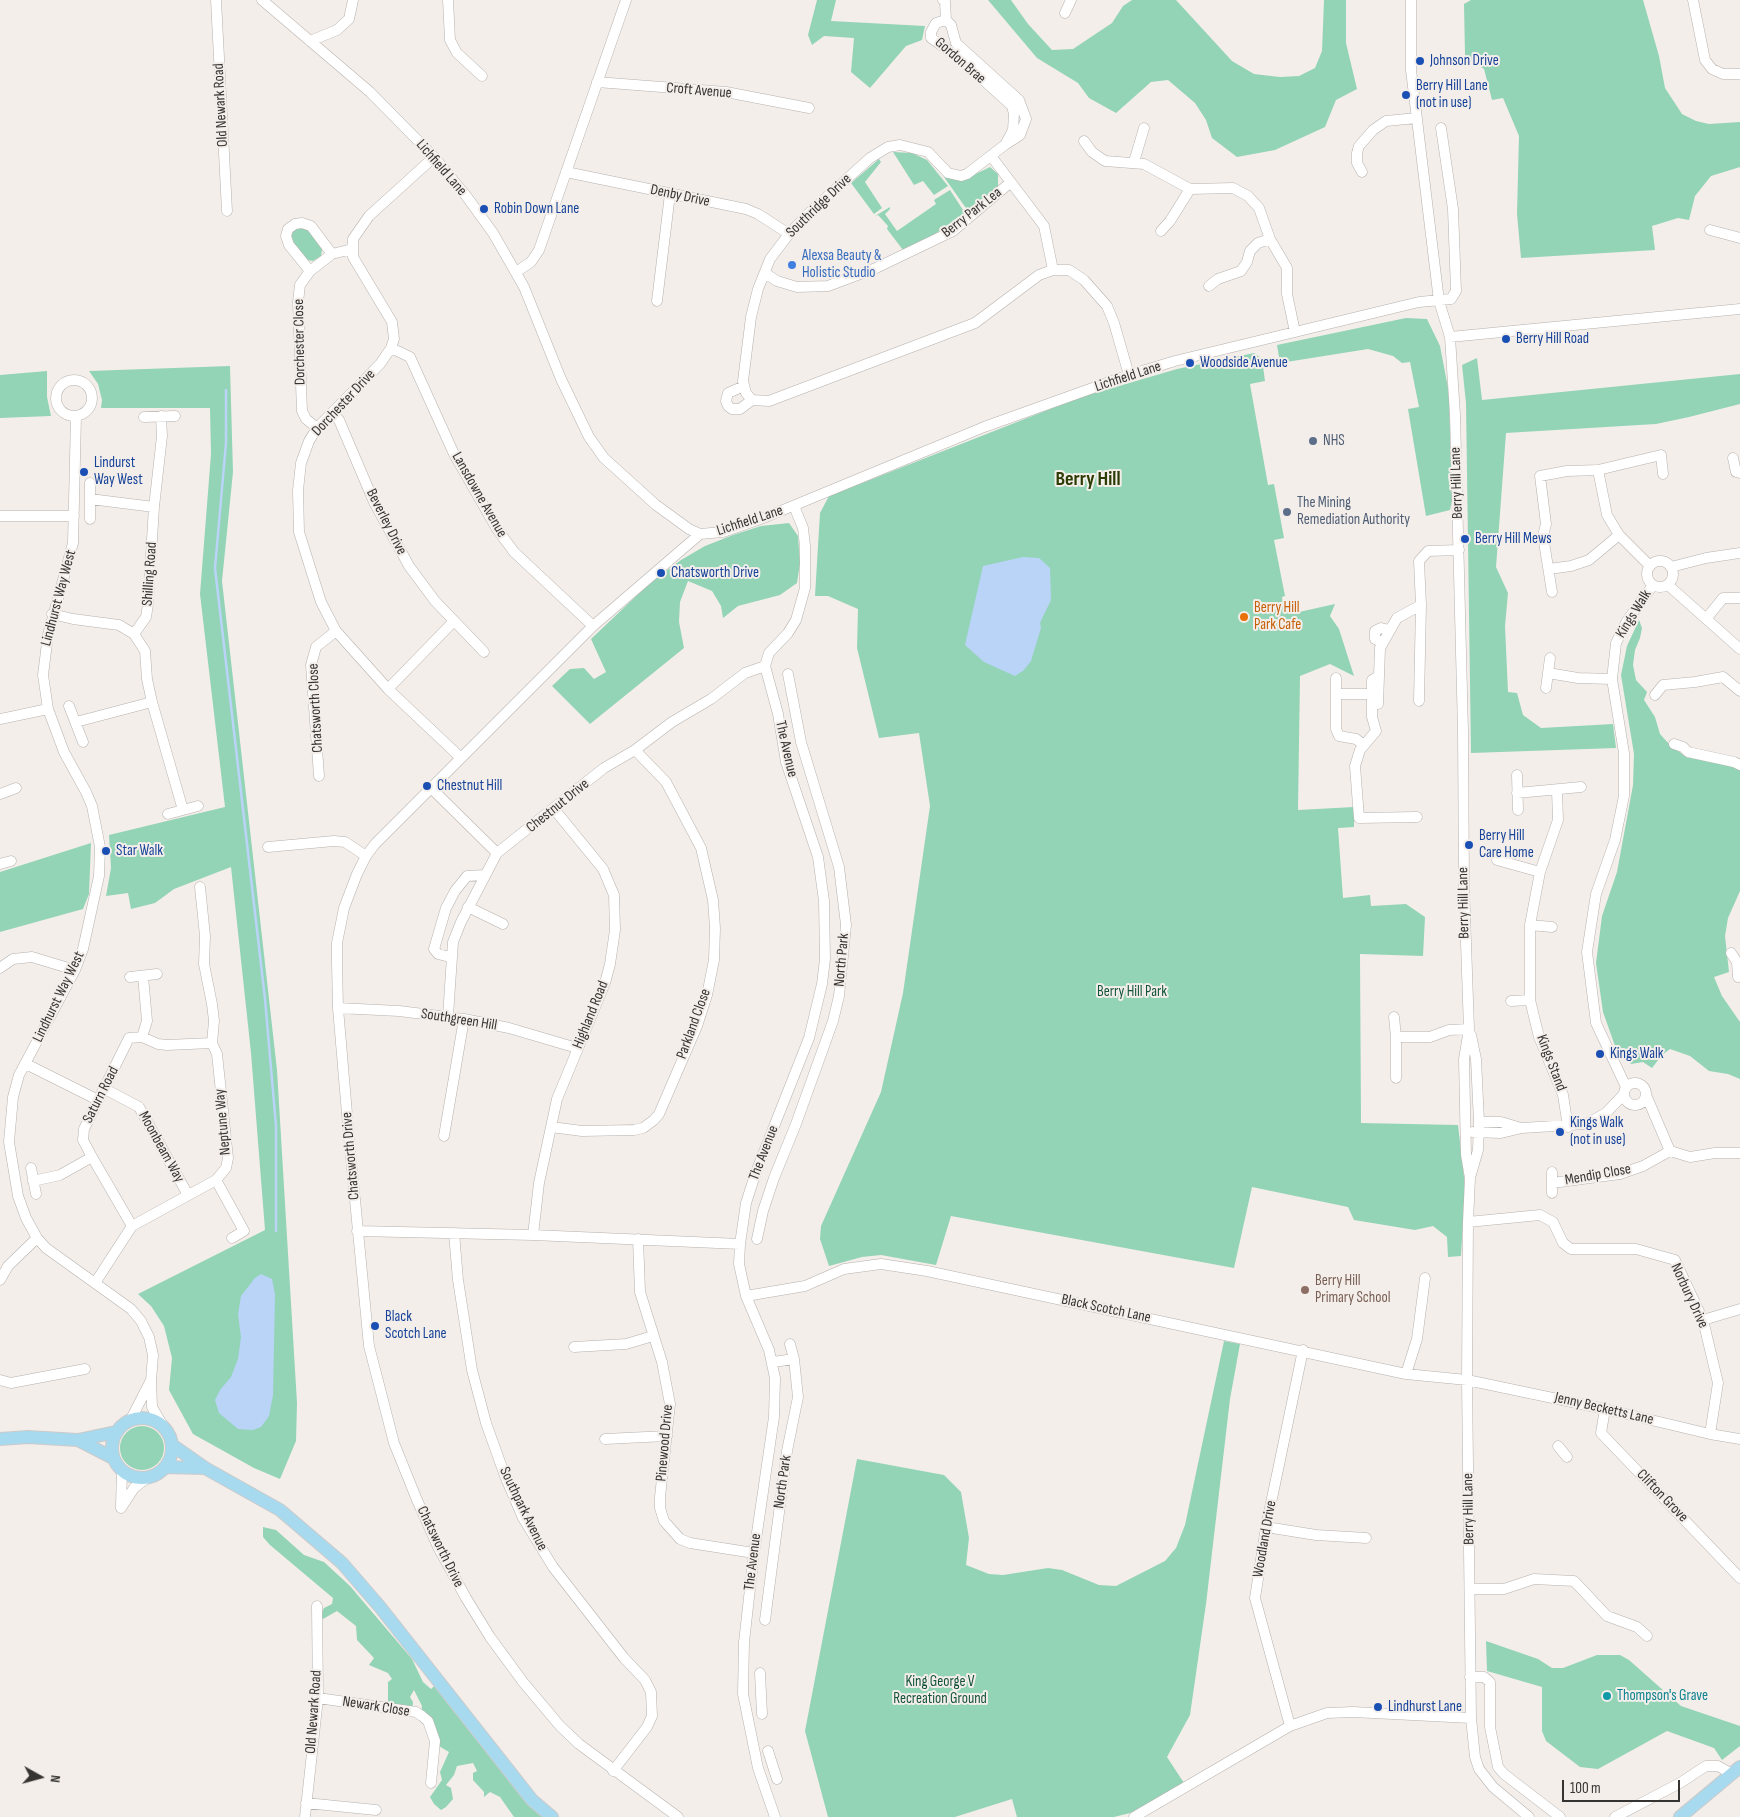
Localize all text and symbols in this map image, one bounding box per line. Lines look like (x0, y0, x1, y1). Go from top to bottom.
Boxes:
street label: Gordon Brae (931, 34, 989, 88)
place label: Johnson Drive (1430, 52, 1499, 70)
marker: Johnson Drive (1414, 55, 1426, 67)
street label: Old Newark Road (210, 63, 232, 147)
place label: Berry Hill Lane (not in use) (1416, 77, 1488, 112)
street label: Croft Avenue (666, 79, 732, 103)
marker: Berry Hill Lane (not in use) (1400, 89, 1412, 101)
street label: Lichfield Lane (412, 136, 470, 200)
street label: Southridge Drive (783, 170, 855, 242)
street label: Denby Drive (649, 181, 711, 211)
street label: Berry Park Lea (938, 184, 1006, 242)
place label: Robin Down Lane (494, 200, 579, 218)
marker: Robin Down Lane (478, 203, 490, 215)
place label: Alexsa Beauty & Holistic Studio (802, 247, 882, 282)
marker: Alexsa Beauty & Holistic Studio (786, 259, 798, 271)
street label: Dorchester Close (290, 299, 310, 385)
place label: Berry Hill Road (1516, 330, 1589, 348)
marker: Berry Hill Road (1500, 333, 1512, 345)
place label: Woodside Avenue (1200, 354, 1288, 372)
marker: Woodside Avenue (1184, 357, 1196, 369)
street label: Lichfield Lane (1093, 358, 1163, 396)
street label: Dorchester Drive (308, 366, 380, 440)
place label: NHS (1323, 432, 1345, 450)
marker: NHS (1307, 435, 1319, 447)
street label: Berry Hill Lane (1447, 447, 1467, 519)
street label: Lansdowne Avenue (447, 449, 511, 541)
place label: Lindurst Way West (94, 454, 143, 489)
marker: Lindurst Way West (78, 466, 90, 478)
district label: Berry Hill (1056, 468, 1120, 492)
street label: Beverley Drive (362, 486, 410, 558)
place label: The Mining Remediation Authority (1297, 494, 1410, 529)
street label: Lichfield Lane (715, 502, 785, 540)
marker: The Mining Remediation Authority (1281, 506, 1293, 518)
place label: Berry Hill Mews (1475, 530, 1552, 548)
marker: Berry Hill Mews (1459, 533, 1471, 545)
street label: Shilling Road (139, 541, 161, 607)
street label: Lindhurst Way West (38, 548, 80, 648)
place label: Chatsworth Drive (671, 564, 759, 582)
marker: Chatsworth Drive (655, 567, 667, 579)
street label: Kings Walk (1612, 587, 1656, 641)
place label: Berry Hill Park Cafe (1254, 599, 1301, 634)
marker: Berry Hill Park Cafe (1238, 611, 1250, 623)
street label: Chatsworth Close (305, 663, 327, 753)
street label: The Avenue (771, 719, 801, 779)
street label: Chestnut Drive (523, 775, 593, 837)
place label: Chestnut Hill (437, 777, 502, 795)
marker: Chestnut Hill (421, 780, 433, 792)
place label: Berry Hill Care Home (1479, 827, 1534, 862)
marker: Berry Hill Care Home (1463, 839, 1475, 851)
place label: Star Walk (116, 842, 163, 860)
marker: Star Walk (100, 845, 112, 857)
street label: Berry Hill Lane (1454, 867, 1474, 939)
street label: North Park (831, 932, 853, 988)
street label: Lindhurst Way West (29, 949, 89, 1045)
street label: Highland Road (569, 979, 613, 1051)
park label: Berry Hill Park (1097, 983, 1167, 1001)
street label: Parkland Close (673, 986, 715, 1062)
street label: Southgreen Hill (420, 1005, 498, 1035)
street label: Kings Stand (1532, 1032, 1570, 1094)
place label: Kings Walk (1610, 1045, 1663, 1063)
marker: Kings Walk (1594, 1048, 1606, 1060)
street label: Saturn Road (79, 1064, 123, 1126)
street label: Neptune Way (211, 1088, 235, 1156)
street label: Moonbeam Way (134, 1108, 188, 1186)
street label: Chatsworth Drive (338, 1111, 364, 1201)
place label: Kings Walk (not in use) (1570, 1114, 1625, 1149)
street label: The Avenue (745, 1123, 783, 1183)
marker: Kings Walk (not in use) (1554, 1126, 1566, 1138)
street label: Mendip Close (1564, 1160, 1632, 1190)
street label: Norbury Drive (1666, 1261, 1712, 1331)
place label: Berry Hill Primary School (1315, 1272, 1391, 1307)
marker: Berry Hill Primary School (1299, 1284, 1311, 1296)
street label: Black Scotch Lane (1060, 1291, 1152, 1327)
place label: Black Scotch Lane (385, 1308, 447, 1343)
marker: Black Scotch Lane (369, 1320, 381, 1332)
street label: Jenny Becketts Lane (1553, 1389, 1655, 1429)
street label: Pinewood Drive (653, 1404, 677, 1482)
street label: North Park (770, 1454, 796, 1510)
street label: Southpark Avenue (495, 1464, 551, 1554)
street label: Clifton Grove (1632, 1466, 1692, 1526)
street label: Berry Hill Lane (1459, 1473, 1479, 1545)
street label: Woodland Drive (1249, 1499, 1281, 1579)
street label: Chatsworth Drive (413, 1504, 467, 1590)
street label: The Avenue (741, 1532, 765, 1592)
street label: Old Newark Road (302, 1670, 326, 1754)
park label: King George V Recreation Ground (893, 1673, 987, 1708)
place label: Thompson's Grave (1617, 1687, 1708, 1705)
marker: Thompson's Grave (1601, 1690, 1613, 1702)
street label: Newark Close (341, 1693, 411, 1721)
place label: Lindhurst Lane (1388, 1698, 1462, 1716)
marker: Lindhurst Lane (1372, 1701, 1384, 1713)
north arrow (15, 1752, 65, 1802)
scale bar (1565, 1770, 1682, 1802)
text: N (46, 1774, 64, 1784)
text: 100 m (1570, 1779, 1601, 1798)

